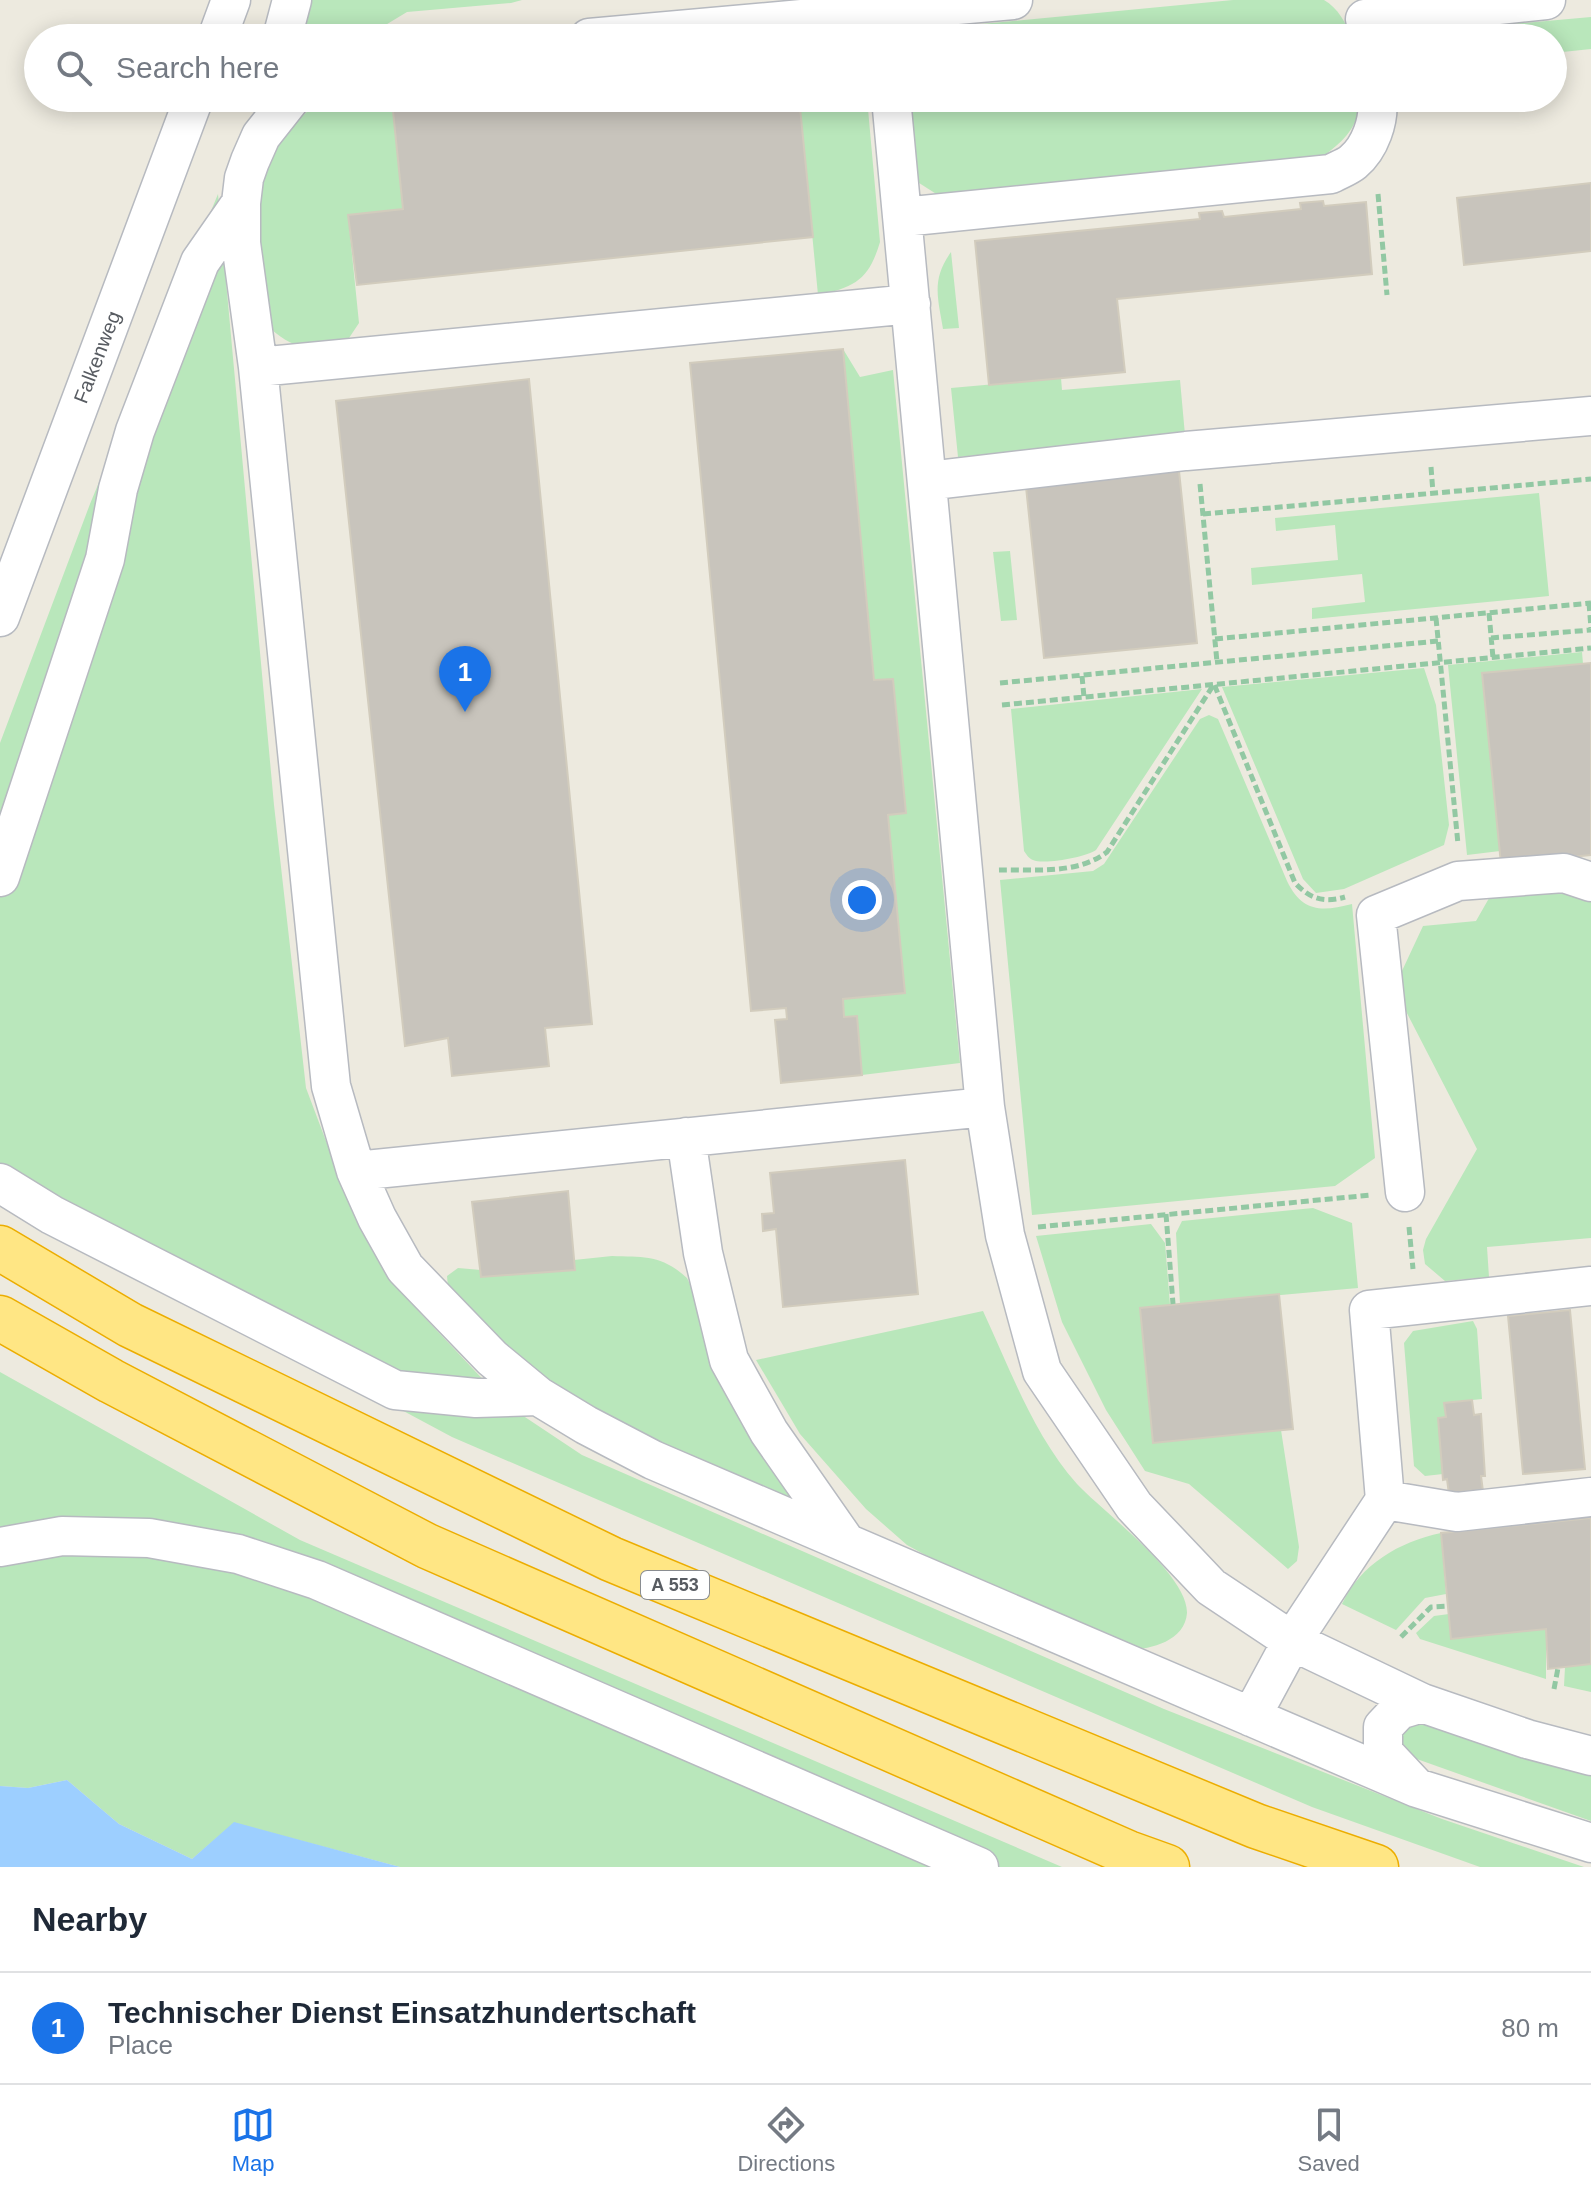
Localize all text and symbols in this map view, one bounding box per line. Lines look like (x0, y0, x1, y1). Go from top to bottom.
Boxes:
search box (24, 24, 1567, 112)
icon: search (52, 46, 96, 90)
text: Search here (116, 51, 279, 84)
street label: Falkenweg (69, 308, 125, 406)
pin: 1 (439, 646, 491, 712)
your location (842, 880, 882, 920)
road number: A 553 (641, 1571, 709, 1599)
text: Nearby (32, 1900, 147, 1938)
text: Technischer Dienst Einsatzhundertschaft (108, 1996, 696, 2029)
text: 1 (51, 2013, 65, 2043)
text: 80 m (1501, 2013, 1559, 2043)
text: Place (108, 2030, 173, 2060)
tab: Map (231, 2103, 275, 2177)
tab: Directions (737, 2103, 835, 2177)
tab: Saved (1297, 2103, 1360, 2177)

